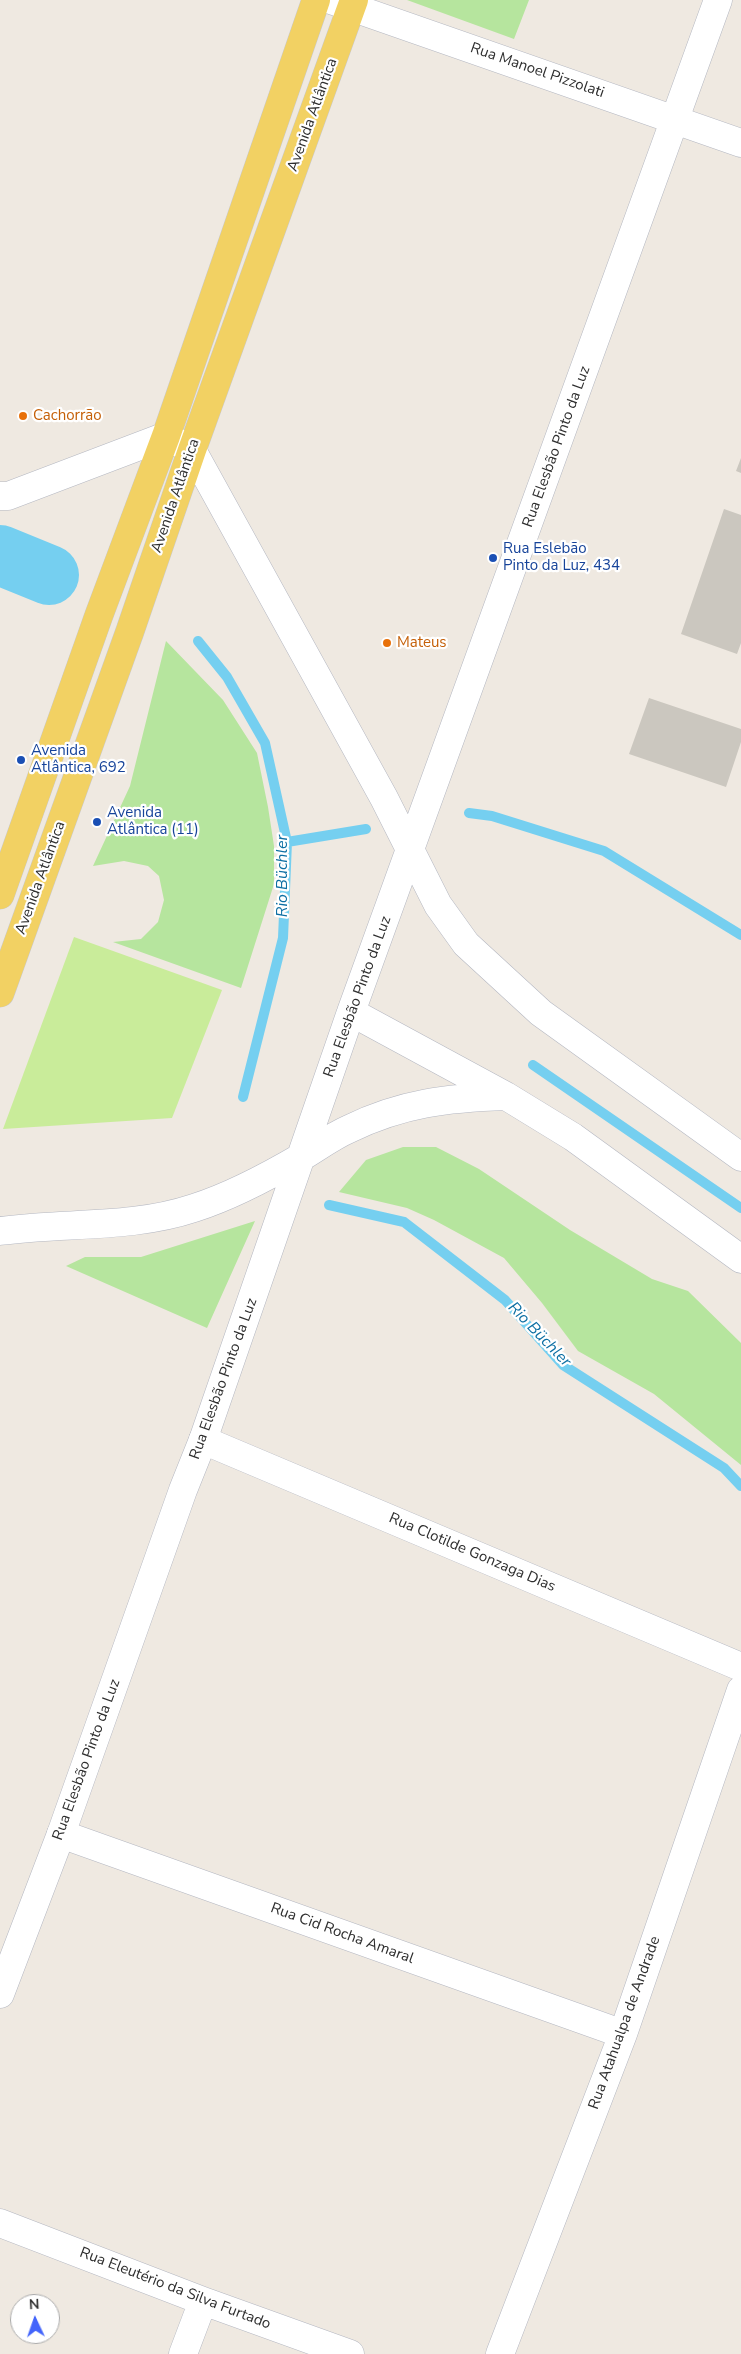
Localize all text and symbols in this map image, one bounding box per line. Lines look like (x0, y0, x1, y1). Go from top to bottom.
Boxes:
street label: Rua Manoel Pizzolati (468, 40, 606, 102)
street label: Avenida Atlântica (284, 56, 342, 174)
street label: Rua Elesbão Pinto da Luz (519, 364, 595, 530)
place label: Cachorrão (33, 407, 102, 425)
marker: Cachorrão (17, 410, 29, 422)
street label: Avenida Atlântica (148, 437, 204, 555)
place label: Rua Eslebão Pinto da Luz, 434 (503, 540, 620, 575)
marker: Rua Eslebão Pinto da Luz, 434 (487, 552, 499, 564)
place label: Mateus (397, 634, 447, 652)
marker: Mateus (381, 637, 393, 649)
place label: Avenida Atlântica, 692 (31, 742, 126, 777)
marker: Avenida Atlântica, 692 (15, 754, 27, 766)
place label: Avenida Atlântica (11) (107, 804, 199, 839)
marker: Avenida Atlântica (11) (91, 816, 103, 828)
street label: Avenida Atlântica (12, 819, 70, 937)
water label: Rio Büchler (273, 835, 293, 917)
street label: Rua Elesbão Pinto da Luz (320, 914, 396, 1080)
street label: Rua Elesbão Pinto da Luz (186, 1296, 262, 1462)
water label: Rio Büchler (503, 1299, 575, 1371)
street label: Rua Clotilde Gonzaga Dias (386, 1510, 558, 1596)
street label: Rua Elesbão Pinto da Luz (49, 1677, 125, 1843)
street label: Rua Cid Rocha Amaral (268, 1900, 416, 1968)
street label: Rua Atahualpa de Andrade (585, 1934, 665, 2112)
street label: Rua Eleutério da Silva Furtado (77, 2244, 273, 2334)
north arrow (10, 2294, 60, 2344)
text: N (29, 2295, 40, 2314)

